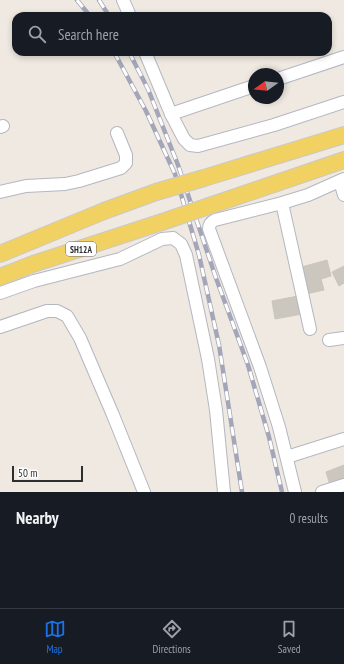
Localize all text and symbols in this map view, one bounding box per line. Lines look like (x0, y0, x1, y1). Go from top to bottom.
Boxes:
search box (12, 12, 332, 56)
icon: search (26, 23, 48, 45)
text: Search here (58, 25, 119, 44)
north arrow (248, 68, 284, 104)
road number: SH12A (66, 242, 96, 256)
scale bar (12, 464, 83, 483)
text: 50 m (18, 466, 37, 480)
text: Nearby (16, 507, 59, 529)
text: 0 results (289, 510, 328, 527)
tab: Map (44, 618, 66, 656)
tab: Directions (153, 618, 191, 656)
tab: Saved (278, 618, 300, 656)

